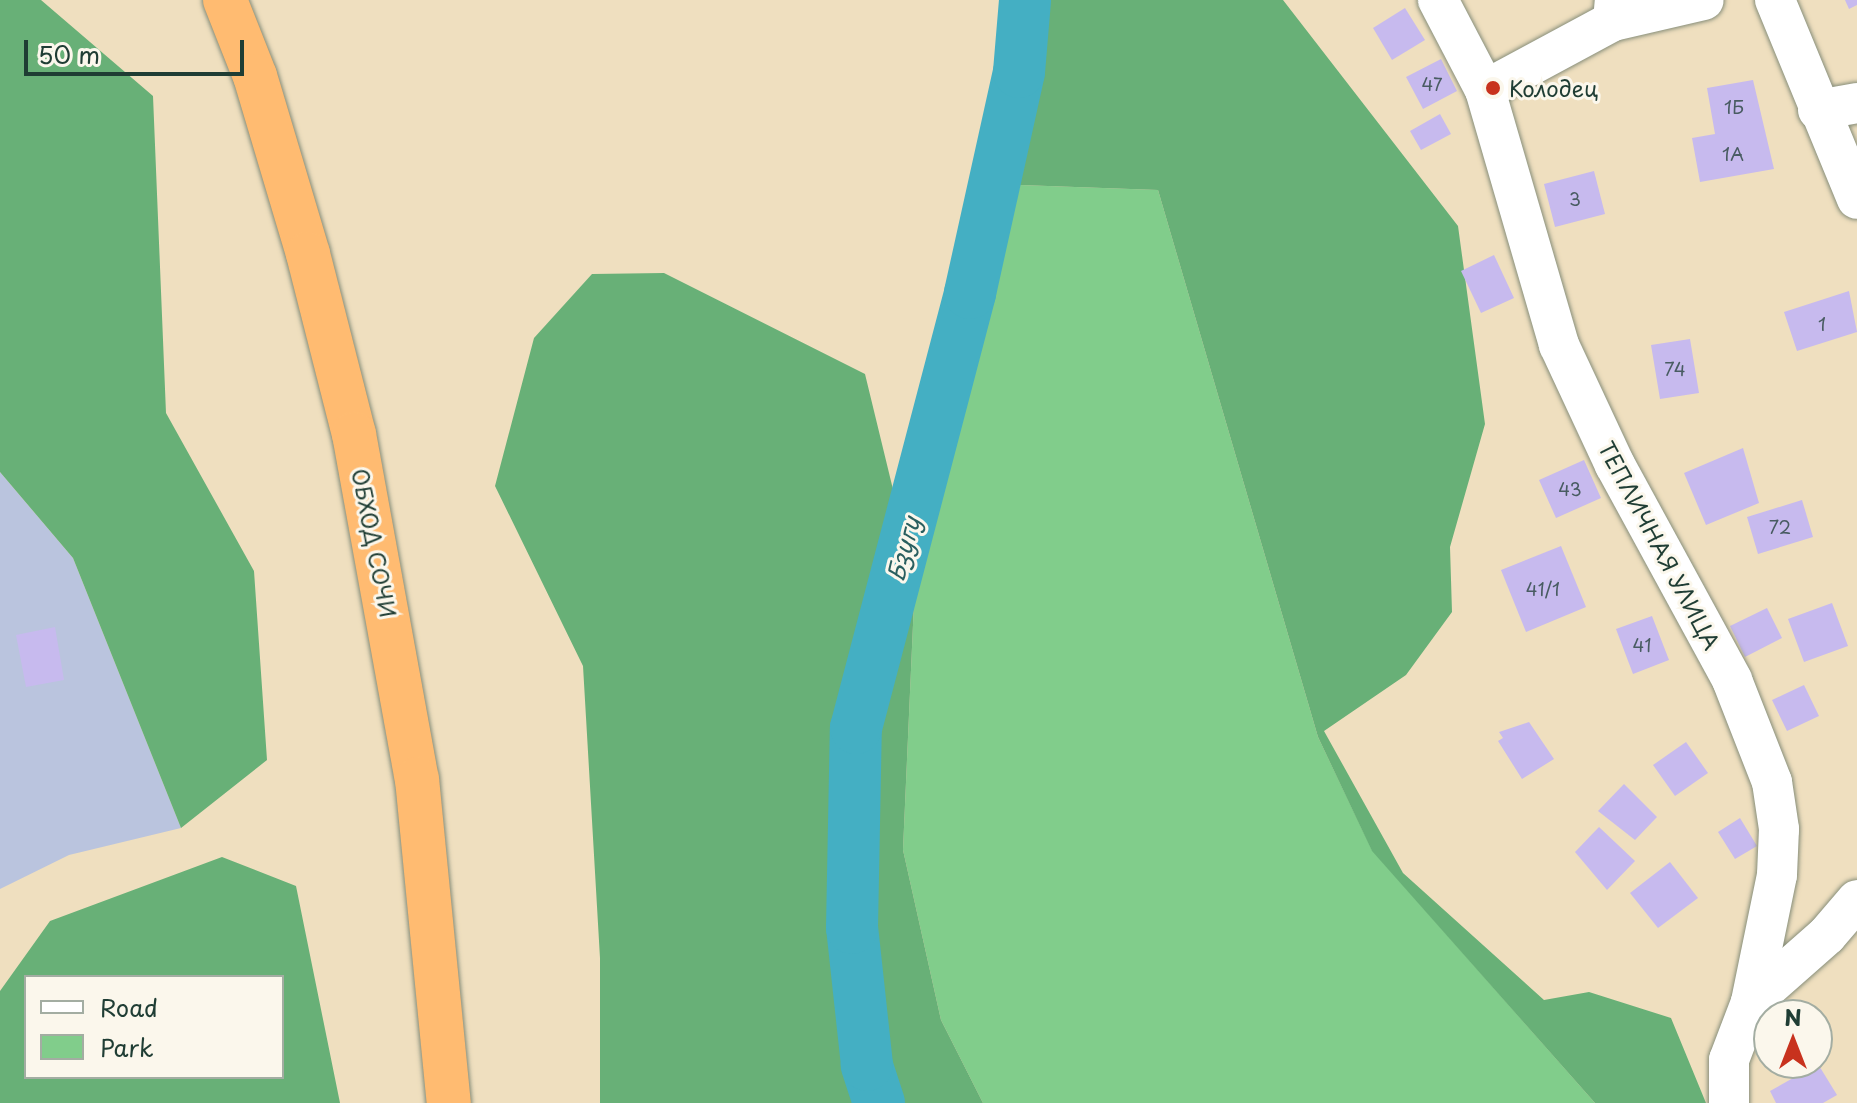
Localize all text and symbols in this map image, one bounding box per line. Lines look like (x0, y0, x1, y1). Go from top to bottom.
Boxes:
scale bar (28, 24, 248, 74)
text: 50 m (38, 36, 100, 72)
house number: 47 (1421, 73, 1443, 95)
place label: Колодец (1509, 75, 1598, 101)
marker: Колодец (1484, 79, 1502, 97)
house number: 1Б (1724, 96, 1744, 118)
house number: 1А (1722, 143, 1744, 165)
house number: 3 (1569, 188, 1581, 210)
house number: 1 (1818, 313, 1826, 335)
house number: 74 (1664, 358, 1686, 380)
street label: ТЕПЛИЧНАЯ УЛИЦА (1594, 437, 1726, 653)
street label: ОБХОД СОЧИ (347, 465, 403, 621)
house number: 43 (1558, 478, 1582, 500)
water label: Бзугу (881, 514, 925, 584)
house number: 72 (1769, 516, 1791, 538)
house number: 41/1 (1526, 578, 1560, 600)
house number: 41 (1633, 634, 1651, 656)
legend (24, 975, 284, 1079)
text: Road (100, 989, 158, 1025)
north arrow (1753, 999, 1833, 1079)
text: N (1784, 1000, 1802, 1033)
text: Park (100, 1029, 154, 1065)

